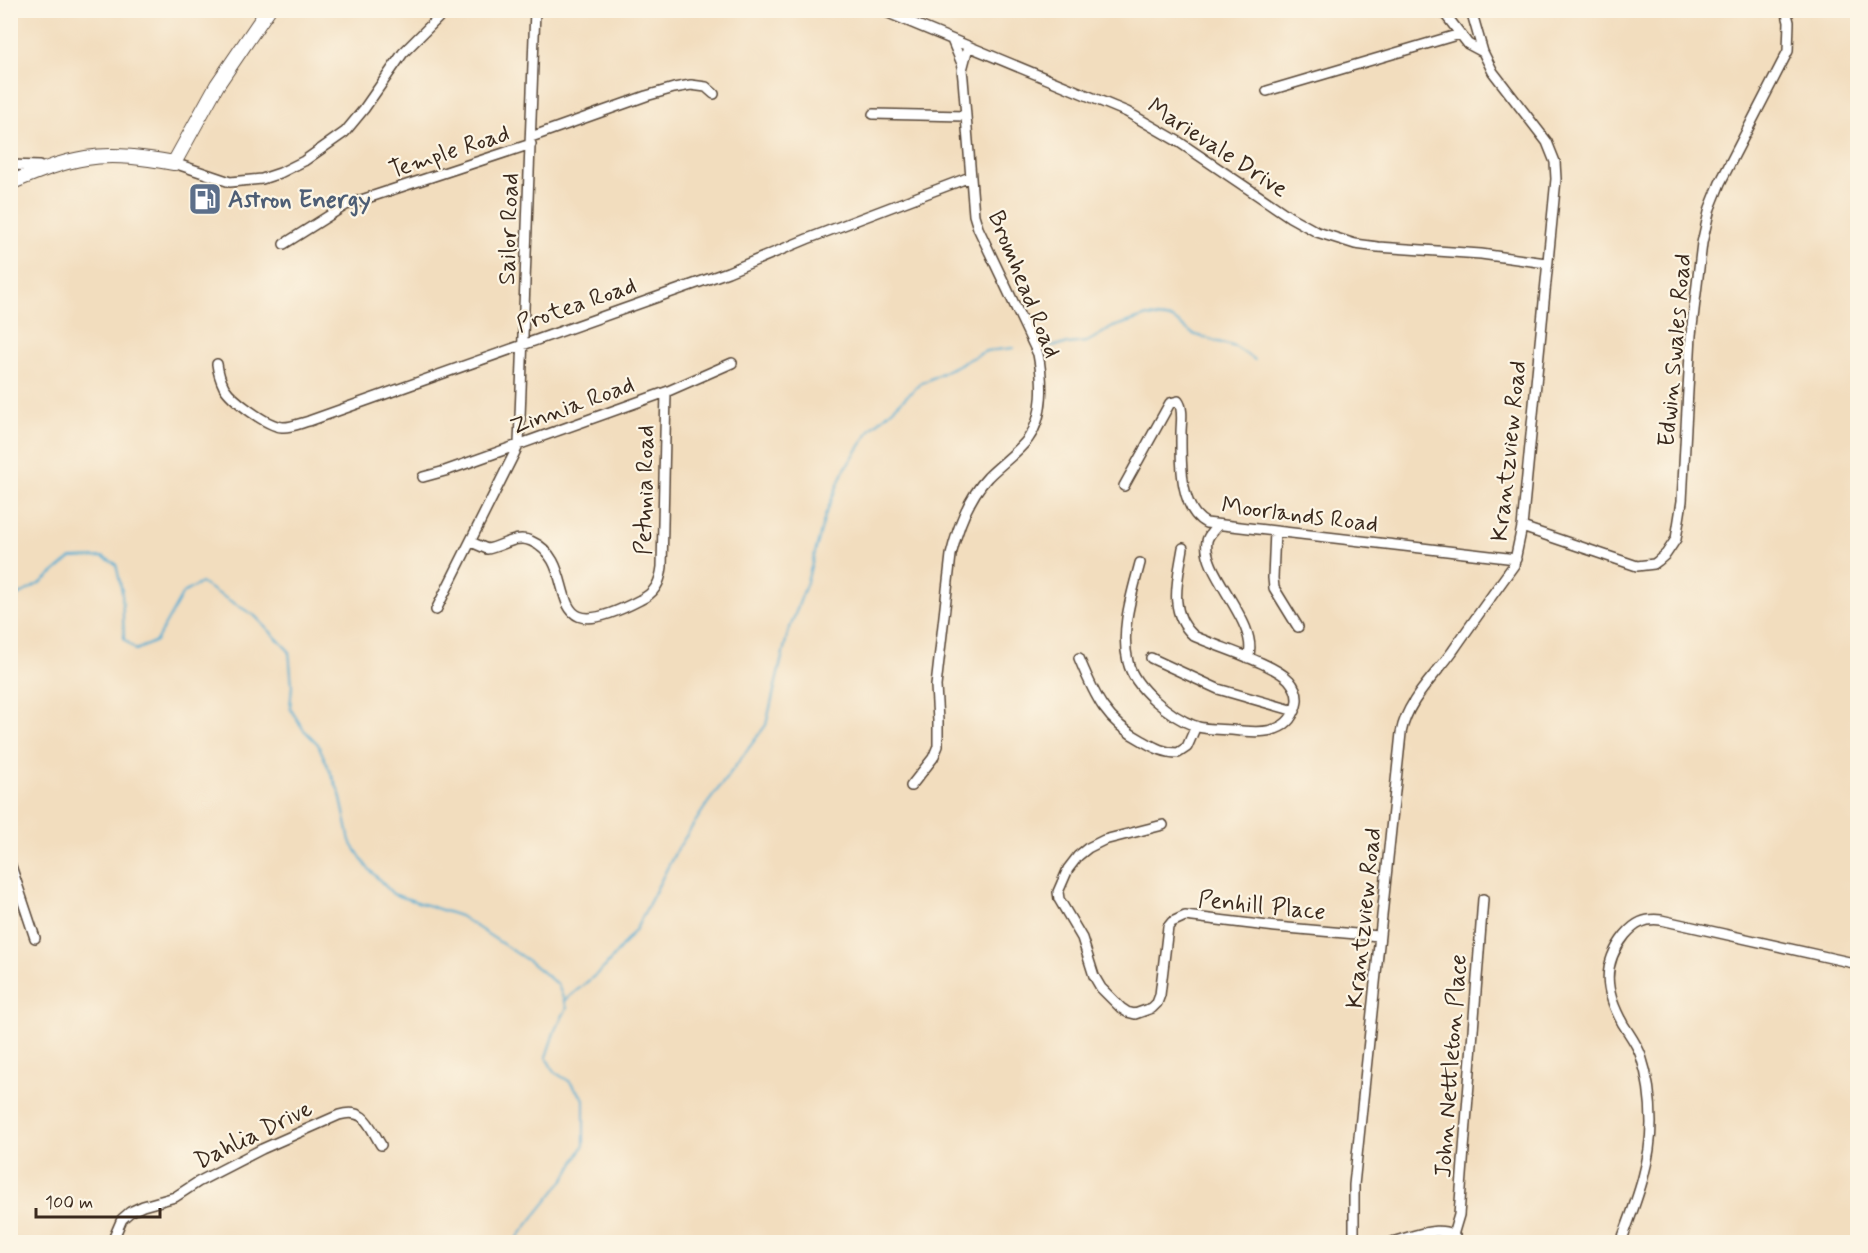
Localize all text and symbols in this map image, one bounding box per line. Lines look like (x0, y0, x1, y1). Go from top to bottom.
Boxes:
street label: Marievale Drive (1141, 91, 1293, 205)
street label: Temple Road (385, 118, 514, 186)
street label: Sailor Road (492, 172, 527, 286)
fuel station icon: Astron Energy (187, 181, 223, 217)
place label: Astron Energy (228, 185, 371, 217)
street label: Bromhead Road (980, 206, 1067, 363)
street label: Edwin Swales Road (1652, 252, 1699, 448)
street label: Protea Road (512, 270, 641, 340)
street label: Krantzview Road (1485, 359, 1534, 543)
street label: Zinnia Road (506, 370, 639, 443)
street label: Petunia Road (629, 425, 662, 555)
street label: Moorlands Road (1220, 491, 1380, 540)
street label: Krantzview Road (1340, 826, 1389, 1010)
street label: Penhill Place (1197, 884, 1327, 929)
street label: John Nettleton Place (1428, 953, 1475, 1179)
street label: Dahlia Drive (189, 1093, 318, 1177)
scale bar (36, 1181, 160, 1219)
text: 100 m (45, 1191, 93, 1215)

